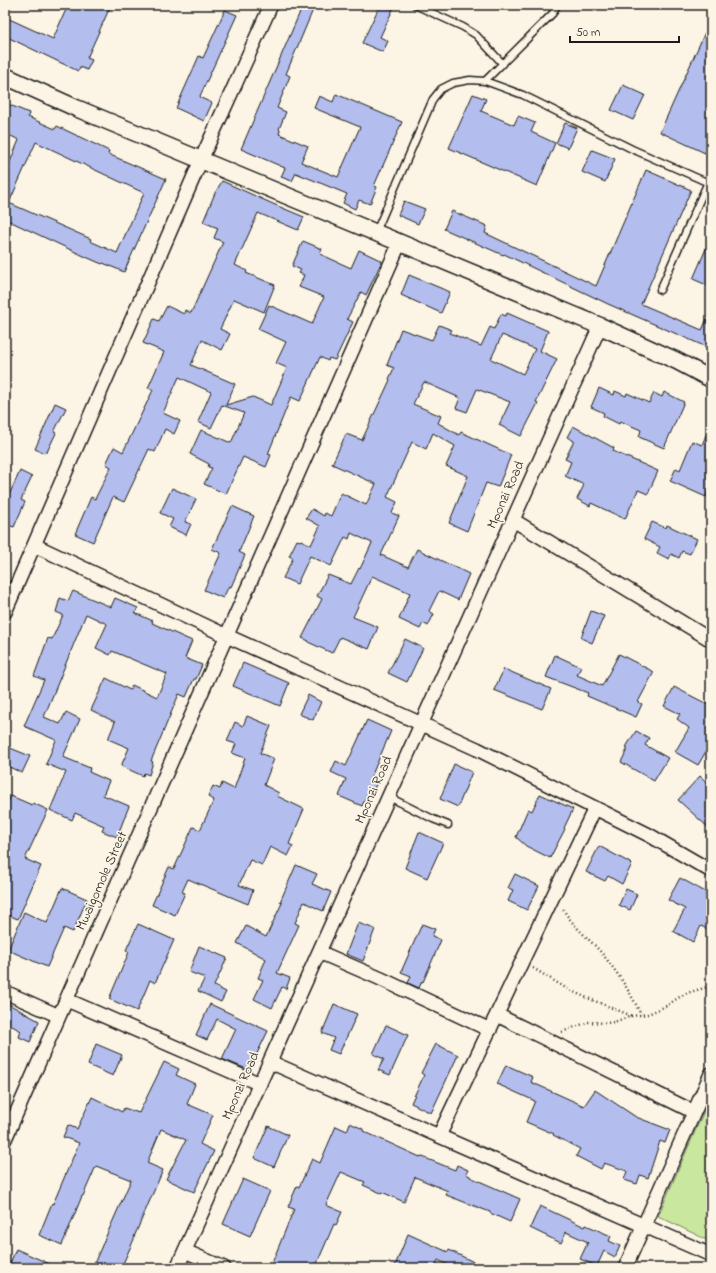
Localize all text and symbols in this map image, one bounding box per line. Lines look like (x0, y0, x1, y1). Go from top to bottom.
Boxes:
scale bar (570, 18, 679, 44)
text: 50 m (576, 24, 600, 42)
street label: Mponzi Road (482, 457, 530, 532)
street label: Mponzi Road (350, 752, 398, 827)
street label: Mwaigomole Street (71, 828, 134, 934)
street label: Mponzi Road (217, 1048, 265, 1123)

